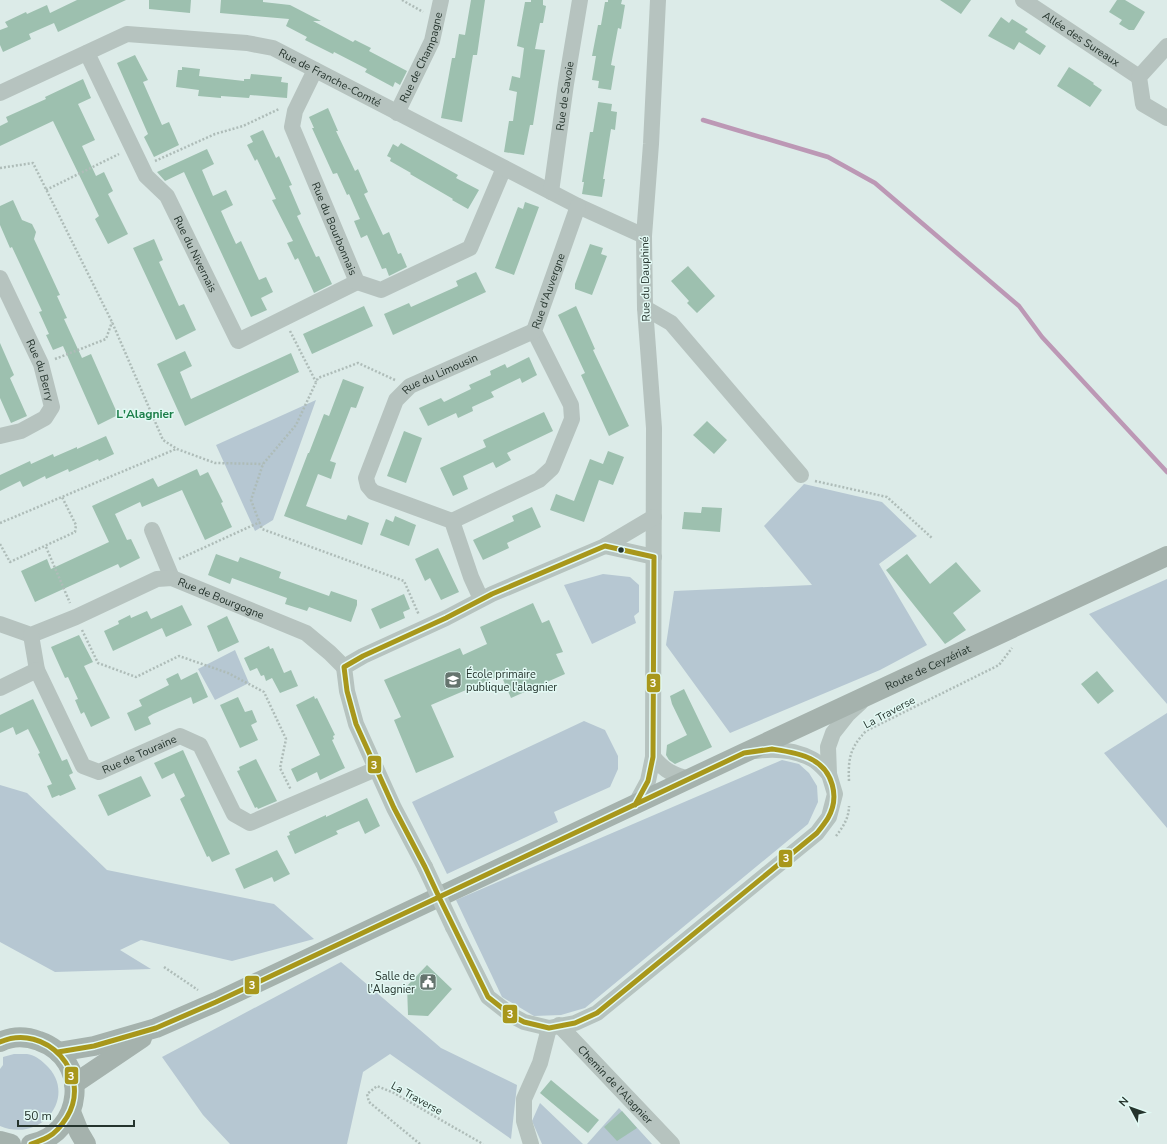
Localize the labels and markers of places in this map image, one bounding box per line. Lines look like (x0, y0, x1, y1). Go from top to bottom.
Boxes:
unlabelled marker (616, 545, 626, 555)
place label: École primaire publique l'alagnier (466, 666, 557, 695)
school or university icon: École primaire publique l'alagnier (443, 670, 463, 690)
place label: Salle de l'Alagnier (368, 969, 415, 997)
public building icon: Salle de l'Alagnier (418, 972, 438, 992)

